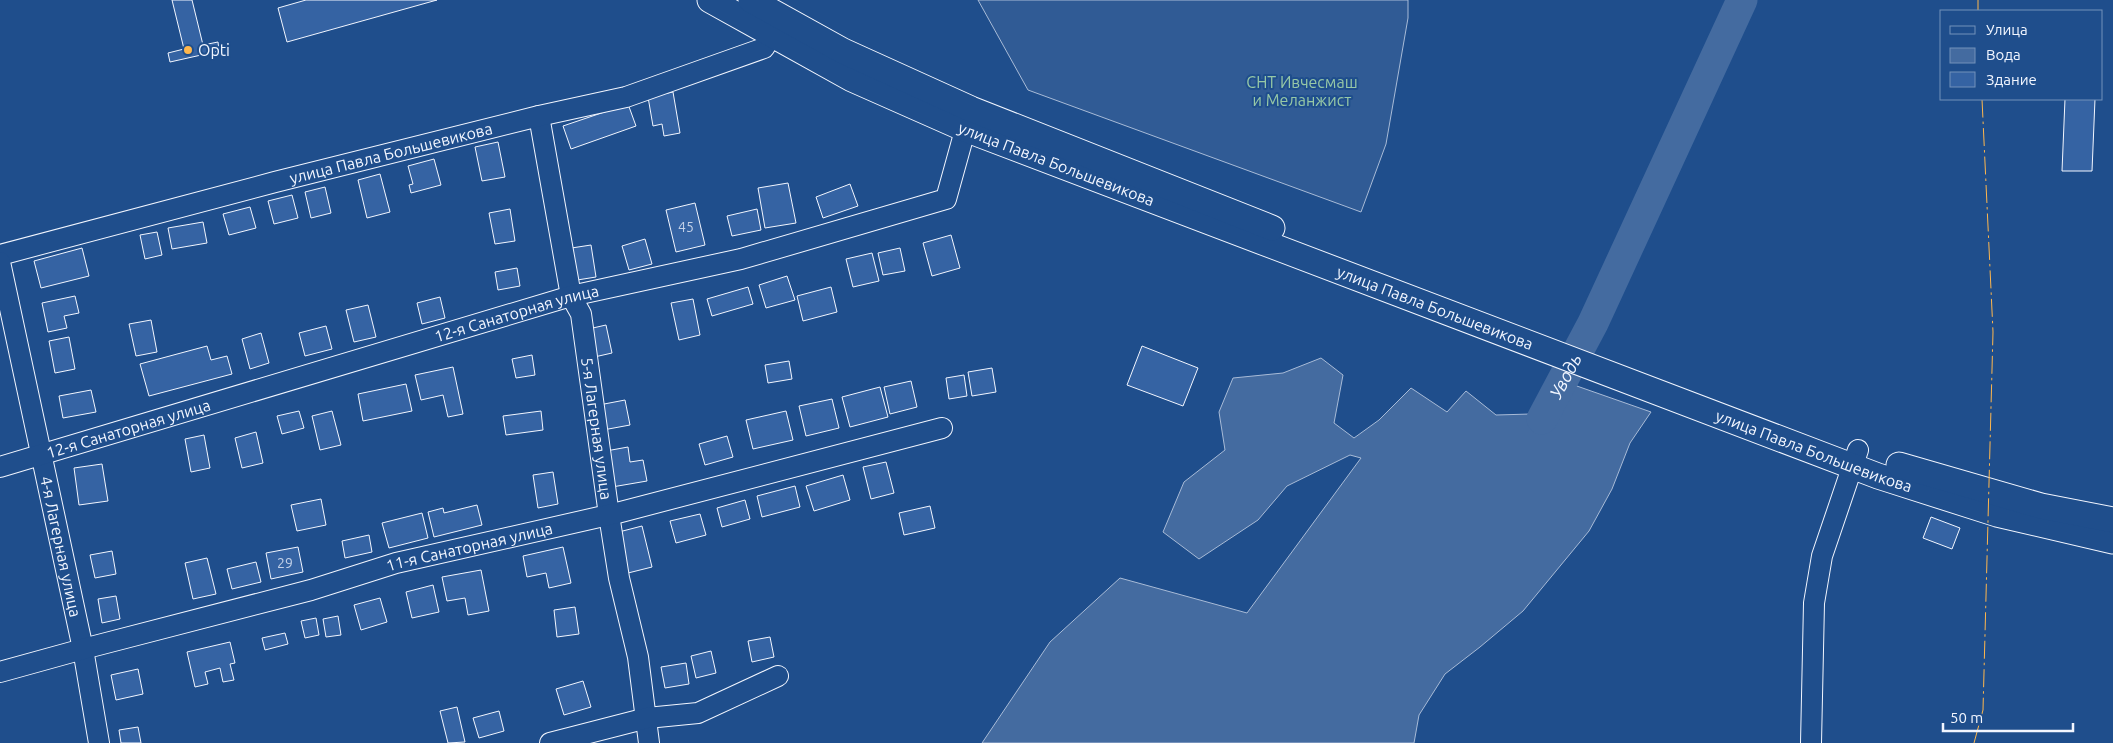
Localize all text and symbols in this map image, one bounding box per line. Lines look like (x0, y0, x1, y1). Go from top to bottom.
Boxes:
legend (1940, 10, 2103, 100)
text: Улица (1986, 21, 2028, 38)
place label: Opti (198, 41, 230, 59)
marker: Opti (182, 44, 194, 56)
text: Вода (1986, 46, 2021, 63)
text: Здание (1986, 71, 2037, 88)
park label: СНТ Ивчесмаш и Меланжист (1246, 73, 1358, 109)
street label: улица Павла Большевикова (956, 118, 1157, 209)
street label: улица Павла Большевикова (288, 119, 494, 187)
house number: 45 (678, 219, 694, 235)
street label: улица Павла Большевикова (1335, 262, 1536, 353)
street label: 12-я Санаторная улица (432, 281, 600, 345)
water label: Уводь (1545, 350, 1585, 402)
street label: 5-я Лагерная улица (578, 356, 616, 501)
street label: 12-я Санаторная улица (44, 396, 212, 462)
street label: улица Павла Большевикова (1713, 406, 1914, 495)
street label: 4-я Лагерная улица (37, 474, 85, 619)
street label: 11-я Санаторная улица (384, 519, 554, 575)
house number: 29 (277, 555, 293, 571)
scale bar (1943, 700, 2073, 732)
text: 50 m (1950, 709, 1983, 726)

